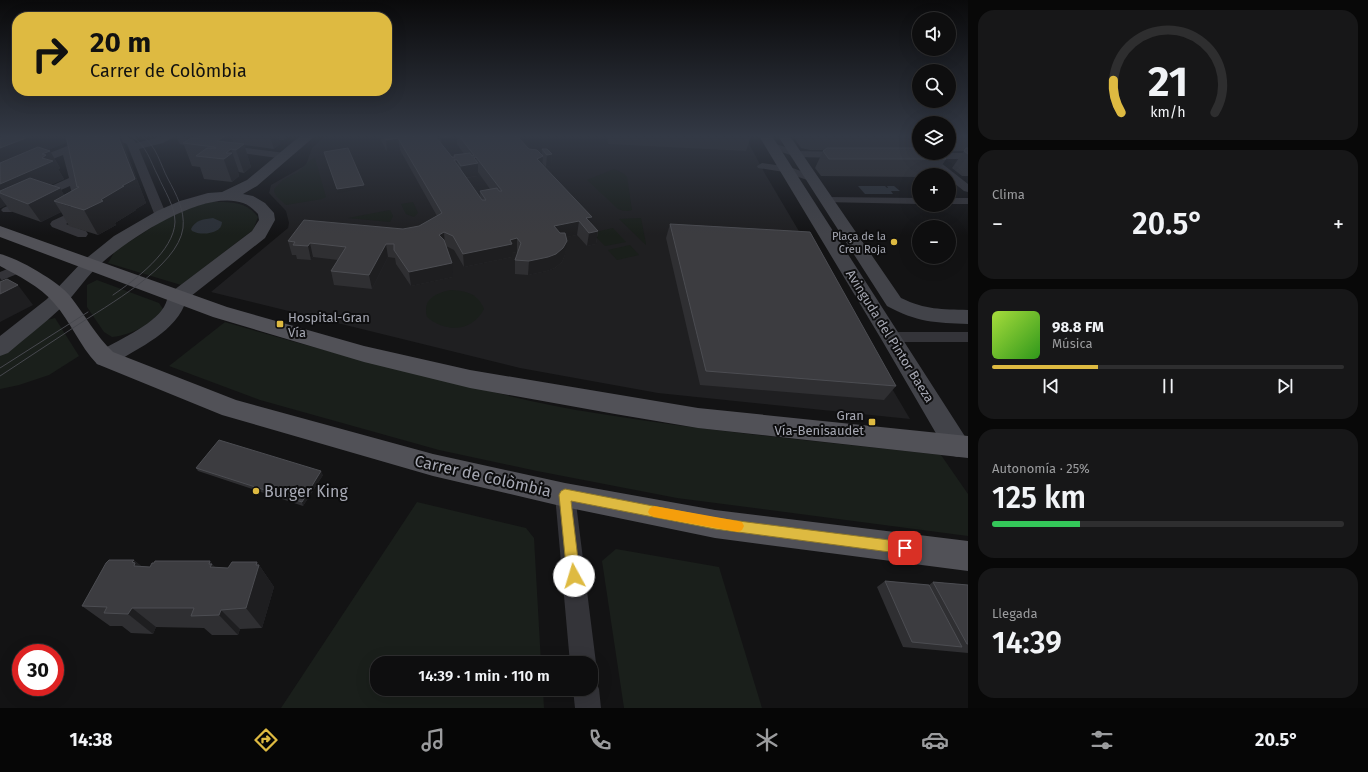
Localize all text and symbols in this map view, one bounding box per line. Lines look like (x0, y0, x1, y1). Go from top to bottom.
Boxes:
map controls (912, 12, 956, 264)
button: sound (912, 12, 956, 56)
text: 20 m (90, 26, 151, 59)
icon: right (24, 28, 76, 80)
text: 21 (1148, 57, 1188, 107)
text: Carrer de Colòmbia (90, 60, 247, 82)
button: search (912, 64, 956, 108)
text: km/h (1150, 103, 1186, 120)
button: layers (912, 116, 956, 160)
button: + (912, 168, 956, 212)
text: Clima (992, 187, 1025, 202)
text: 20.5° (1132, 206, 1204, 242)
text: − (992, 211, 1003, 238)
text: + (1333, 211, 1344, 238)
button: − (912, 220, 956, 264)
place label: Plaça de la Creu Roja (832, 230, 886, 256)
marker: Plaça de la Creu Roja (889, 237, 899, 247)
street label: Avinguda del Pintor Baeza (843, 267, 937, 405)
place label: Hospital-Gran Vía (288, 310, 370, 340)
text: 98.8 FM (1052, 318, 1104, 336)
marker: Hospital-Gran Vía (275, 319, 285, 329)
text: Música (1052, 336, 1093, 351)
icon: previous (1040, 375, 1062, 397)
icon: pause (1157, 375, 1179, 397)
icon: next (1274, 375, 1296, 397)
place label: Gran Vía-Benisaudet (774, 408, 864, 438)
marker: Gran Vía-Benisaudet (867, 417, 877, 427)
street label: Carrer de Colòmbia (413, 451, 553, 501)
text: Autonomía · 25% (992, 461, 1090, 476)
text: 125 km (992, 480, 1086, 516)
place label: Burger King (264, 482, 348, 501)
marker: Burger King (251, 486, 261, 496)
pin (888, 531, 922, 565)
icon: arrive (894, 537, 916, 559)
position arrow (553, 555, 595, 597)
text: Llegada (992, 606, 1038, 621)
text: 14:39 (992, 625, 1062, 661)
speed limit sign: 30 (12, 644, 64, 696)
text: 14:39 · 1 min · 110 m (418, 667, 550, 685)
icon: directions (252, 726, 280, 754)
icon: music (419, 726, 447, 754)
icon: phone (586, 726, 614, 754)
icon: climate (753, 726, 781, 754)
icon: car (921, 726, 949, 754)
icon: filters (1088, 726, 1116, 754)
text: 14:38 (70, 729, 113, 751)
text: 20.5° (1255, 729, 1298, 751)

